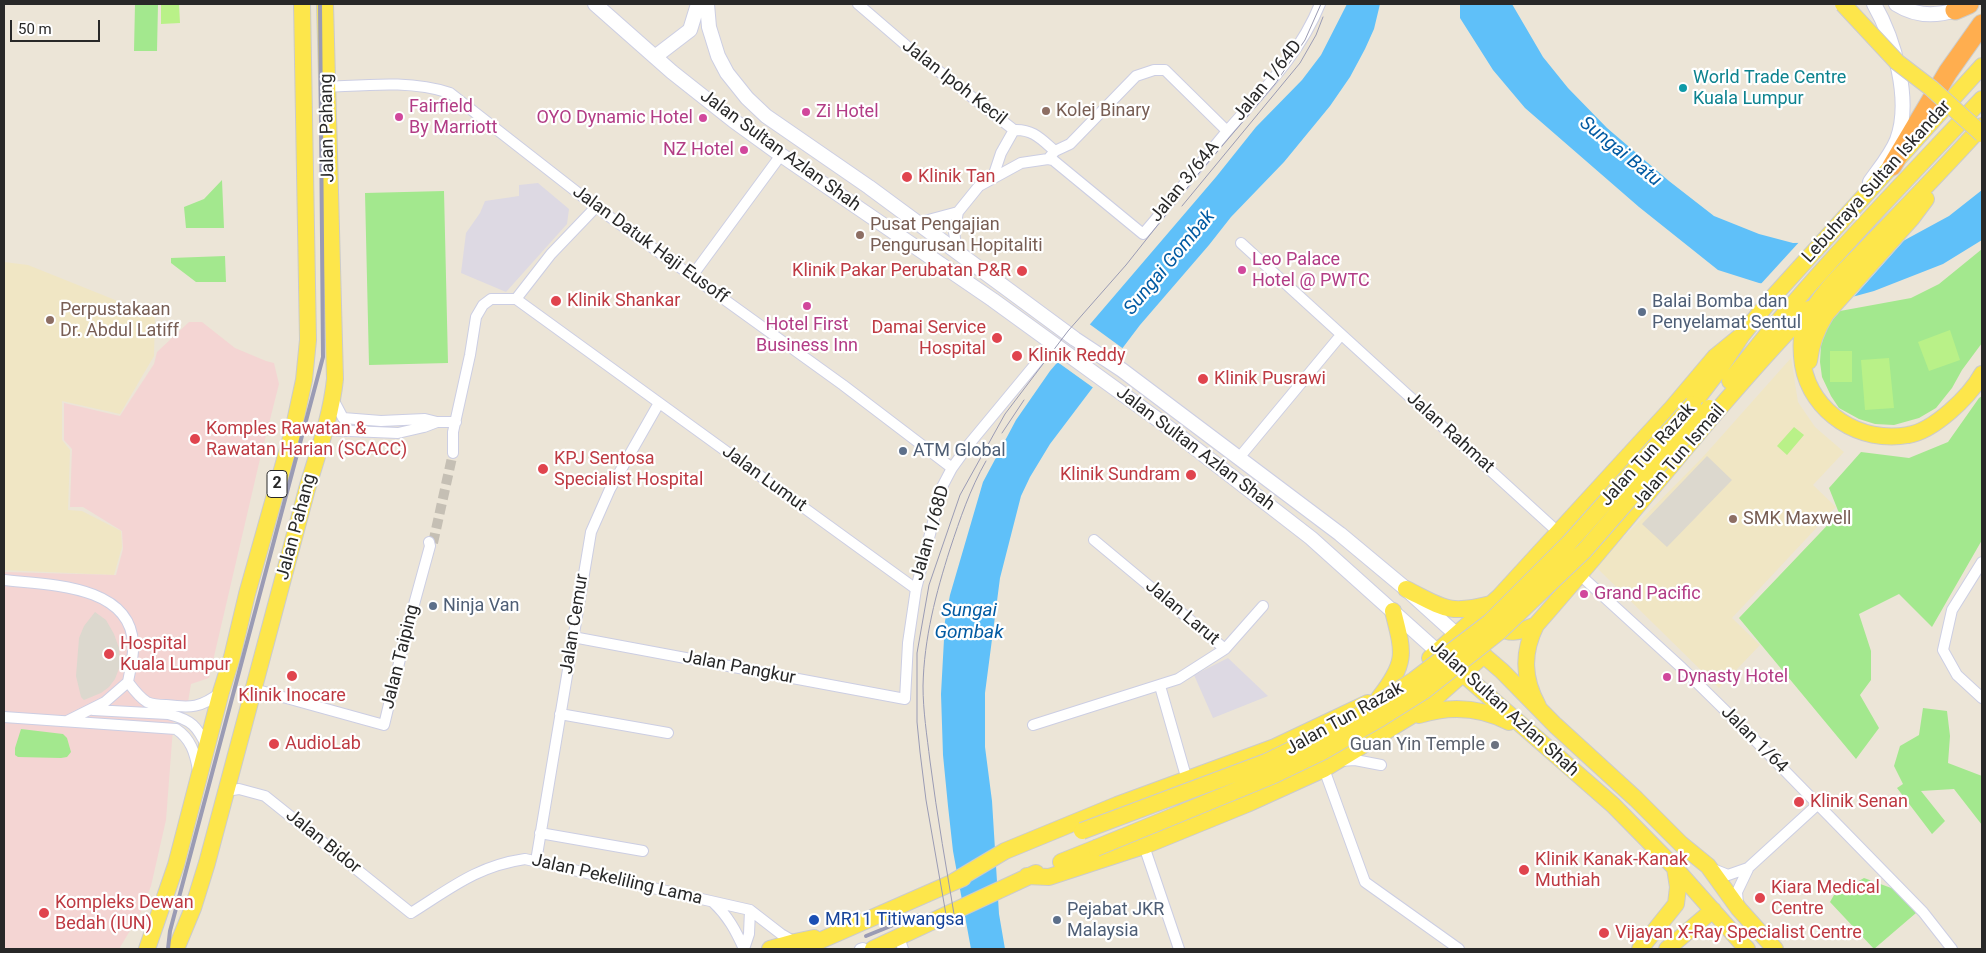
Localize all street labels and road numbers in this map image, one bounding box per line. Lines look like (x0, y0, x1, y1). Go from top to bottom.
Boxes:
street label: Jalan Ipoh Kecil (897, 35, 1011, 131)
street label: Jalan 1/64D (1229, 36, 1307, 126)
street label: Jalan Pahang (316, 73, 340, 183)
street label: Jalan Sultan Azlan Shah (696, 86, 864, 216)
street label: Lebuhraya Sultan Iskandar (1798, 96, 1956, 268)
street label: Jalan 3/64A (1146, 137, 1224, 227)
street label: Jalan Datuk Haji Eusoff (568, 181, 732, 309)
street label: Jalan Sultan Azlan Shah (1111, 382, 1279, 516)
street label: Jalan Rahmat (1402, 388, 1498, 478)
street label: Jalan Tun Razak (1596, 399, 1700, 511)
street label: Jalan Tun Ismail (1628, 400, 1730, 514)
street label: Jalan Lumut (718, 441, 810, 517)
road number: 2 (267, 470, 287, 498)
street label: Jalan Pahang (272, 472, 322, 582)
street label: Jalan 1/68D (907, 483, 955, 583)
street label: Jalan Cemur (556, 572, 594, 676)
street label: Jalan Larut (1141, 576, 1223, 650)
street label: Jalan Taiping (378, 603, 424, 711)
street label: Jalan Sultan Azlan Shah (1425, 636, 1583, 782)
street label: Jalan Pangkur (681, 646, 797, 690)
street label: Jalan Tun Razak (1282, 678, 1408, 760)
street label: Jalan 1/64 (1716, 702, 1792, 778)
street label: Jalan Bidor (281, 805, 365, 879)
street label: Jalan Pekeliling Lama (529, 850, 705, 910)

